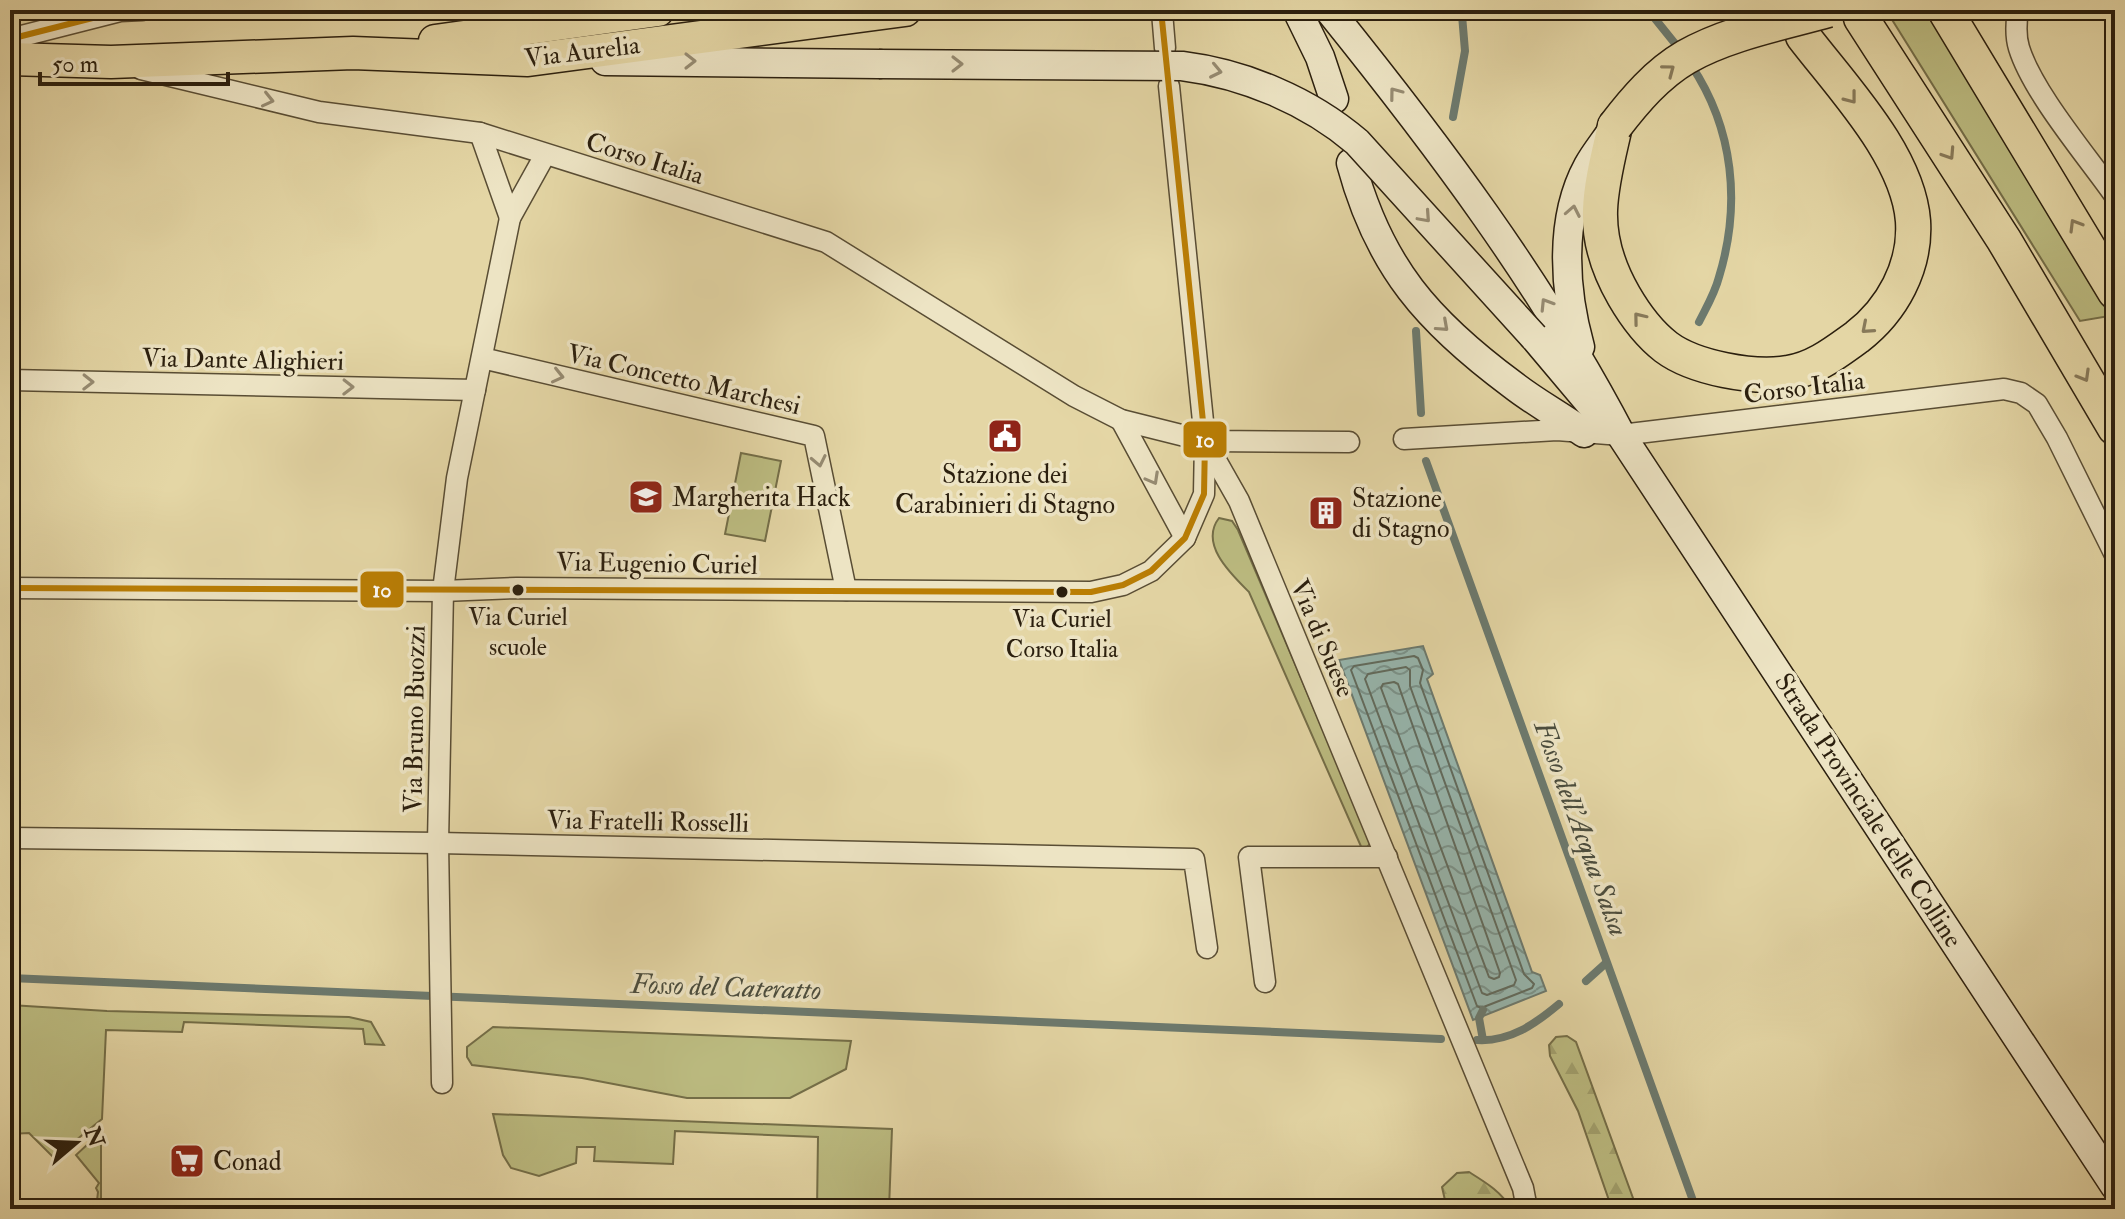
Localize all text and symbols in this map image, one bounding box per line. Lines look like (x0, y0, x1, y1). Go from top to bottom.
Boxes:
street label: Via Aurelia (523, 29, 642, 75)
scale bar (40, 36, 228, 86)
text: 50 m (52, 49, 99, 80)
one-way arrow (684, 52, 697, 70)
one-way arrow (951, 55, 964, 73)
one-way arrow (1210, 62, 1223, 79)
one-way arrow (1660, 66, 1675, 80)
one-way arrow (1390, 87, 1404, 102)
one-way arrow (1841, 89, 1855, 104)
one-way arrow (261, 91, 274, 108)
street label: Corso Italia (582, 126, 708, 192)
one-way arrow (1940, 145, 1955, 159)
one-way arrow (1563, 204, 1580, 218)
one-way arrow (1415, 208, 1430, 222)
one-way arrow (2069, 219, 2084, 234)
one-way arrow (1540, 299, 1555, 313)
one-way arrow (1634, 312, 1648, 327)
one-way arrow (1434, 317, 1449, 331)
one-way arrow (1862, 318, 1877, 333)
street label: Via Concetto Marchesi (564, 338, 804, 422)
street label: Via Dante Alighieri (142, 342, 344, 378)
street label: Corso Italia (1742, 365, 1867, 411)
one-way arrow (550, 367, 564, 384)
one-way arrow (2074, 367, 2090, 382)
one-way arrow (82, 373, 95, 391)
one-way arrow (342, 378, 355, 396)
public building icon: Stazione dei Carabinieri di Stagno (986, 417, 1024, 455)
line badge: 10 (1182, 420, 1228, 459)
text: 10 (1195, 426, 1215, 454)
one-way arrow (810, 454, 827, 467)
place label: Stazione dei Carabinieri di Stagno (895, 459, 1115, 521)
one-way arrow (1144, 471, 1159, 485)
school or university icon: Margherita Hack (627, 478, 665, 516)
place label: Margherita Hack (672, 482, 851, 514)
place label: Stazione di Stagno (1352, 483, 1449, 545)
building icon: Stazione di Stagno (1307, 494, 1345, 532)
street label: Via Eugenio Curiel (556, 546, 758, 582)
line badge: 10 (359, 570, 405, 609)
street label: Via di Suese (1283, 575, 1361, 702)
text: 10 (372, 576, 392, 604)
marker: Via Curiel scuole (510, 582, 526, 598)
marker: Via Curiel Corso Italia (1054, 584, 1070, 600)
place label: Via Curiel scuole (468, 602, 568, 663)
place label: Via Curiel Corso Italia (1006, 604, 1119, 665)
street label: Via Bruno Buozzi (397, 625, 433, 813)
street label: Strada Provinciale delle Colline (1767, 667, 1969, 954)
water label: Fosso dell'Acqua Salsa (1525, 714, 1636, 941)
street label: Via Fratelli Rosselli (547, 804, 749, 840)
water label: Fosso del Cateratto (628, 967, 822, 1008)
north arrow (36, 1103, 116, 1183)
text: N (77, 1122, 111, 1151)
supermarket icon: Conad (168, 1142, 206, 1180)
place label: Conad (213, 1146, 282, 1178)

